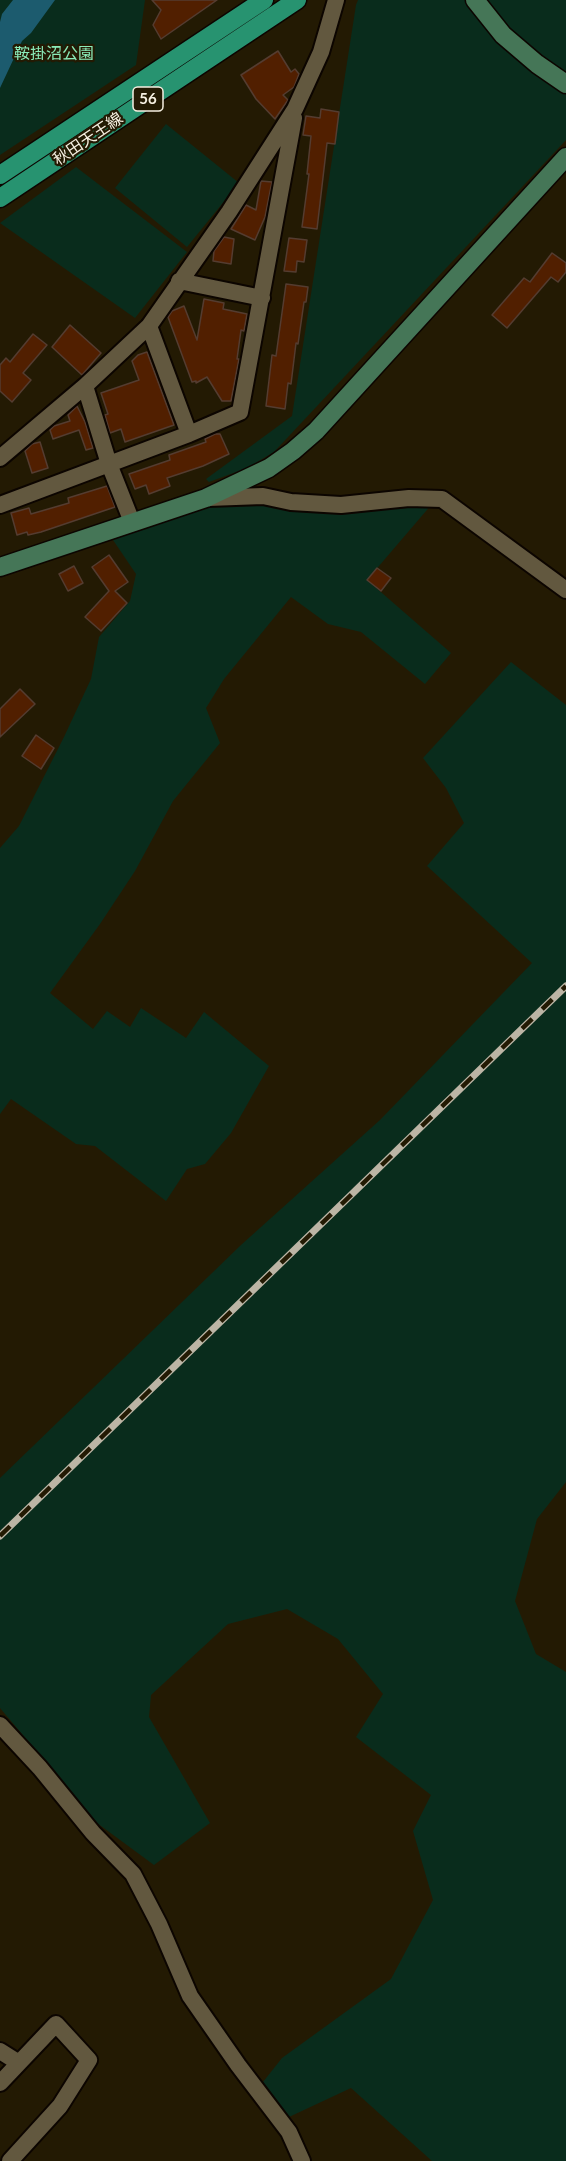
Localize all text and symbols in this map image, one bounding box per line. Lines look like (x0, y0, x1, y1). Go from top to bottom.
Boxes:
park label: 鞍掛沼公園 (14, 44, 94, 64)
road number: 56 (133, 87, 163, 111)
street label: 秋田天王線 (49, 109, 127, 169)

